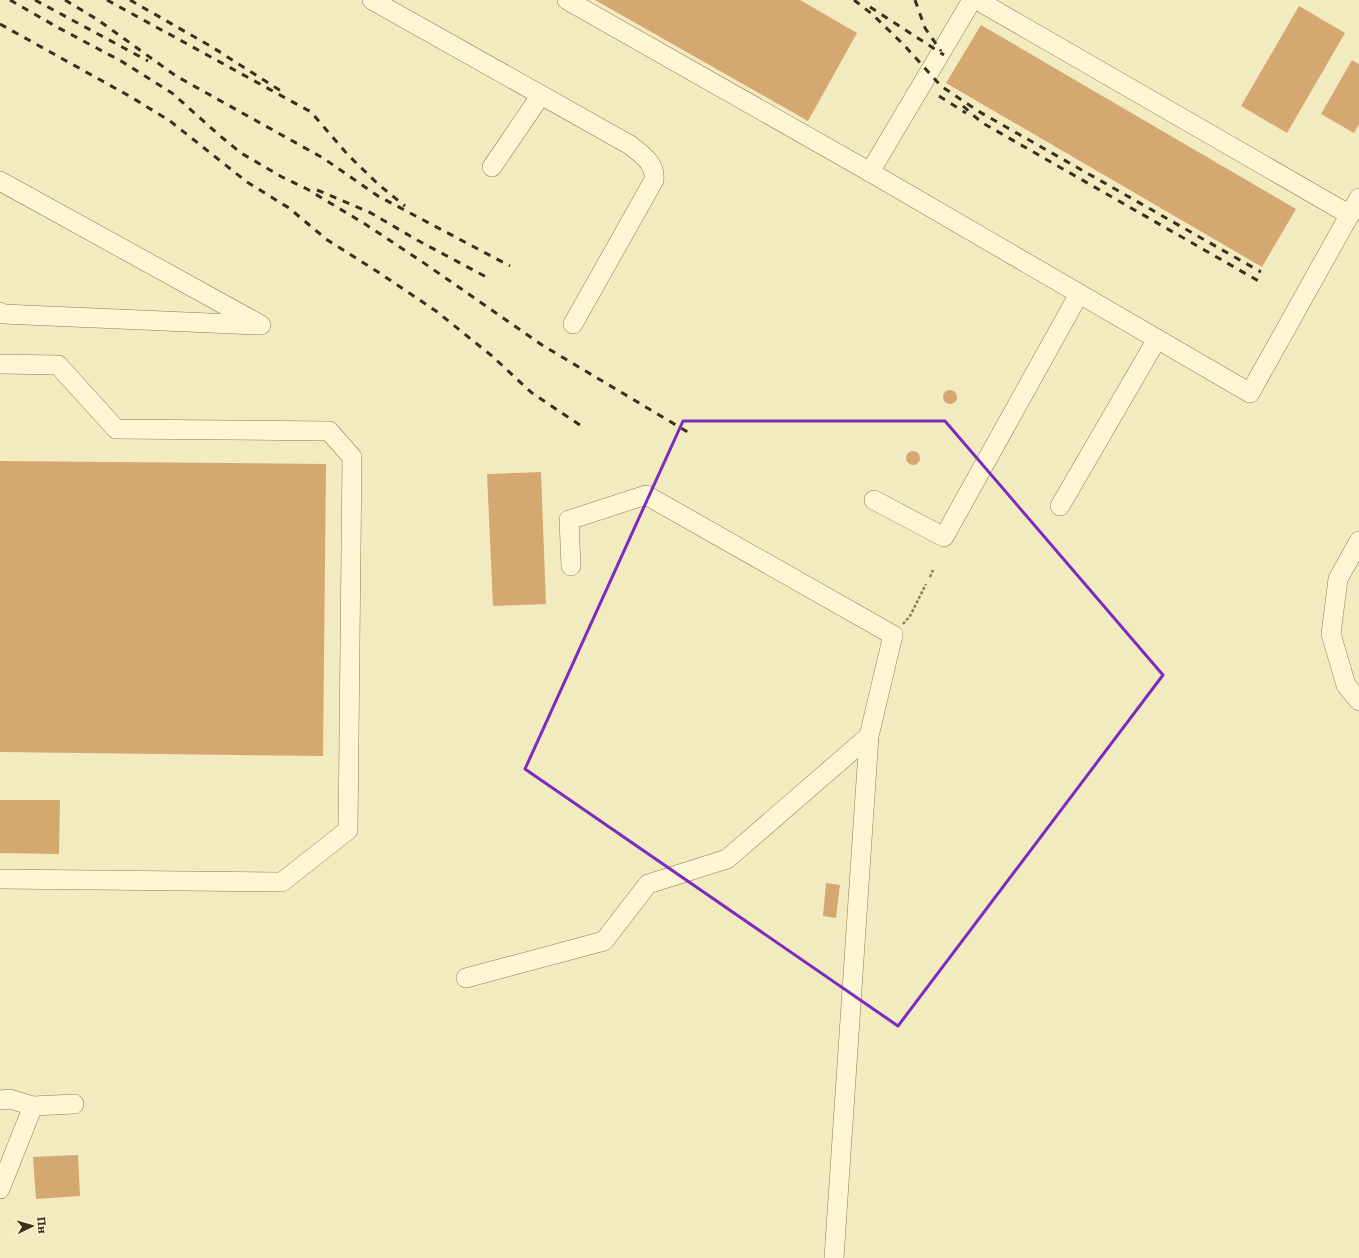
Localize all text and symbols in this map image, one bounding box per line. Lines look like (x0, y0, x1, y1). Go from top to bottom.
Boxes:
north arrow (12, 1206, 52, 1246)
text: Пн (34, 1216, 52, 1234)

